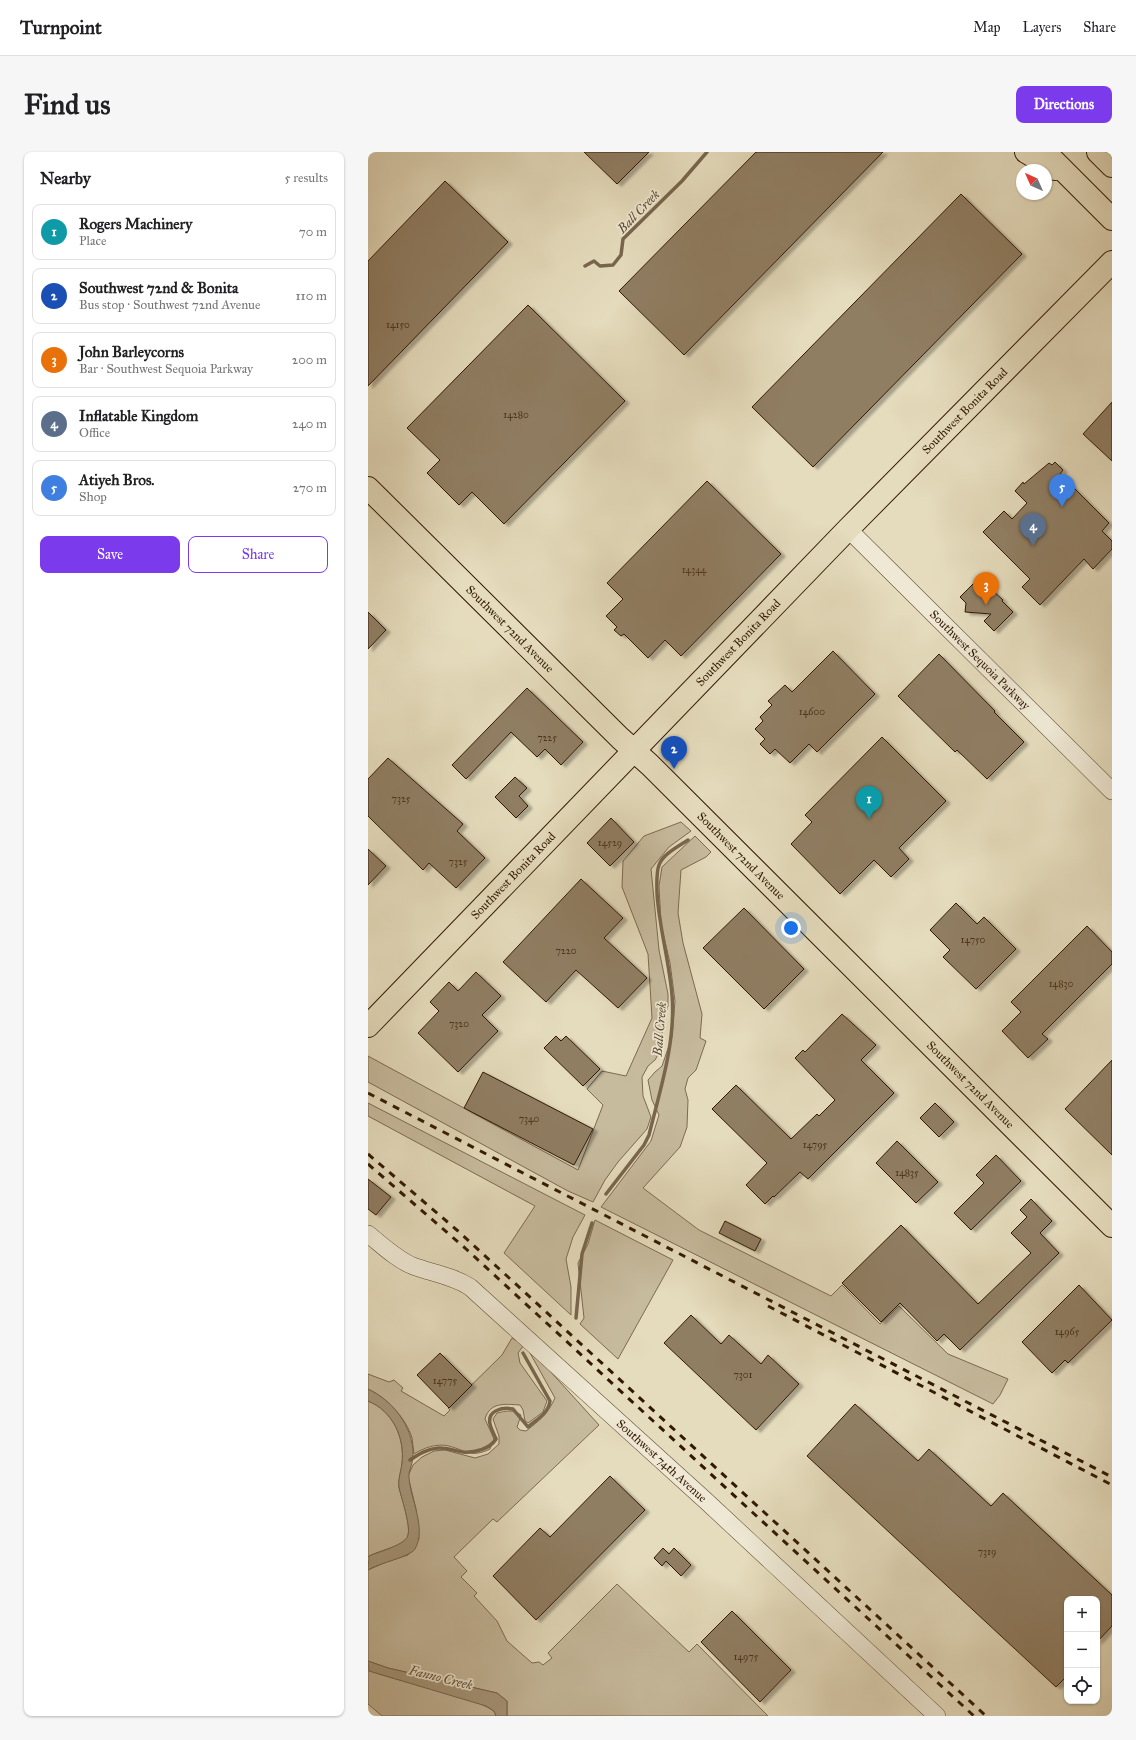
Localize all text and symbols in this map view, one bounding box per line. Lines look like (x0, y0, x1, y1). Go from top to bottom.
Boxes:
text: Turnpoint (20, 16, 102, 39)
text: Map (973, 19, 1001, 36)
text: Layers (1023, 19, 1061, 36)
text: Share (1083, 19, 1116, 36)
button: Directions (1016, 86, 1112, 123)
text: Find us (24, 87, 110, 122)
north arrow (1016, 164, 1052, 200)
text: Nearby (40, 168, 91, 189)
text: 5 results (284, 170, 328, 186)
water label: Ball Creek (613, 187, 663, 237)
text: Rogers Machinery (79, 215, 192, 233)
text: 1 (51, 224, 57, 240)
text: 70 m (299, 224, 327, 240)
text: Place (79, 233, 106, 249)
text: Southwest 72nd & Bonita (79, 279, 238, 297)
text: 2 (51, 288, 57, 304)
text: 110 m (295, 288, 327, 304)
text: Bus stop · Southwest 72nd Avenue (79, 297, 260, 313)
house number: 14150 (386, 319, 410, 331)
text: John Barleycorns (79, 343, 184, 361)
text: 3 (51, 352, 57, 368)
text: 200 m (292, 352, 327, 368)
text: Bar · Southwest Sequoia Parkway (79, 361, 253, 377)
street label: Southwest Bonita Road (919, 365, 1010, 457)
text: Inflatable Kingdom (79, 407, 198, 425)
house number: 14280 (503, 409, 529, 421)
text: 4 (50, 416, 58, 432)
text: 240 m (292, 416, 327, 432)
text: Office (79, 425, 110, 441)
text: Atiyeh Bros. (79, 471, 154, 489)
pin: 5 (1049, 474, 1075, 507)
text: 5 (51, 480, 57, 496)
text: 270 m (293, 480, 327, 496)
text: Shop (79, 489, 107, 505)
pin: 4 (1020, 513, 1046, 546)
button: Save (40, 536, 180, 573)
button: Share (188, 536, 328, 573)
house number: 14344 (682, 564, 707, 576)
pin: 3 (973, 572, 999, 605)
street label: Southwest 72nd Avenue (463, 582, 557, 675)
street label: Southwest Bonita Road (693, 596, 783, 689)
street label: Southwest Sequoia Parkway (927, 607, 1033, 713)
house number: 14600 (799, 706, 825, 718)
house number: 7225 (537, 732, 557, 744)
pin: 2 (661, 736, 687, 769)
pin: 1 (856, 786, 882, 819)
house number: 7325 (392, 793, 411, 805)
street label: Southwest 72nd Avenue (694, 809, 788, 902)
street label: Southwest Bonita Road (468, 829, 558, 922)
house number: 14529 (598, 837, 622, 849)
house number: 7325 (449, 856, 468, 868)
your location (781, 918, 801, 938)
house number: 14750 (961, 934, 986, 946)
house number: 7220 (556, 945, 577, 957)
house number: 14830 (1049, 978, 1074, 990)
water label: Ball Creek (650, 1001, 670, 1058)
house number: 7320 (449, 1018, 469, 1030)
street label: Southwest 72nd Avenue (924, 1038, 1017, 1131)
house number: 7340 (519, 1113, 540, 1125)
house number: 14795 (803, 1139, 828, 1151)
house number: 14835 (895, 1167, 919, 1179)
house number: 14965 (1055, 1326, 1080, 1338)
house number: 7301 (733, 1369, 753, 1381)
house number: 14775 (433, 1375, 458, 1387)
street label: Southwest 74th Avenue (614, 1416, 710, 1505)
house number: 7319 (978, 1546, 996, 1558)
map controls (1064, 1596, 1100, 1704)
button: + (1064, 1596, 1100, 1632)
button: − (1064, 1632, 1100, 1668)
house number: 14975 (734, 1651, 759, 1663)
water label: Fanno Creek (406, 1662, 474, 1694)
button: locate (1064, 1668, 1100, 1704)

